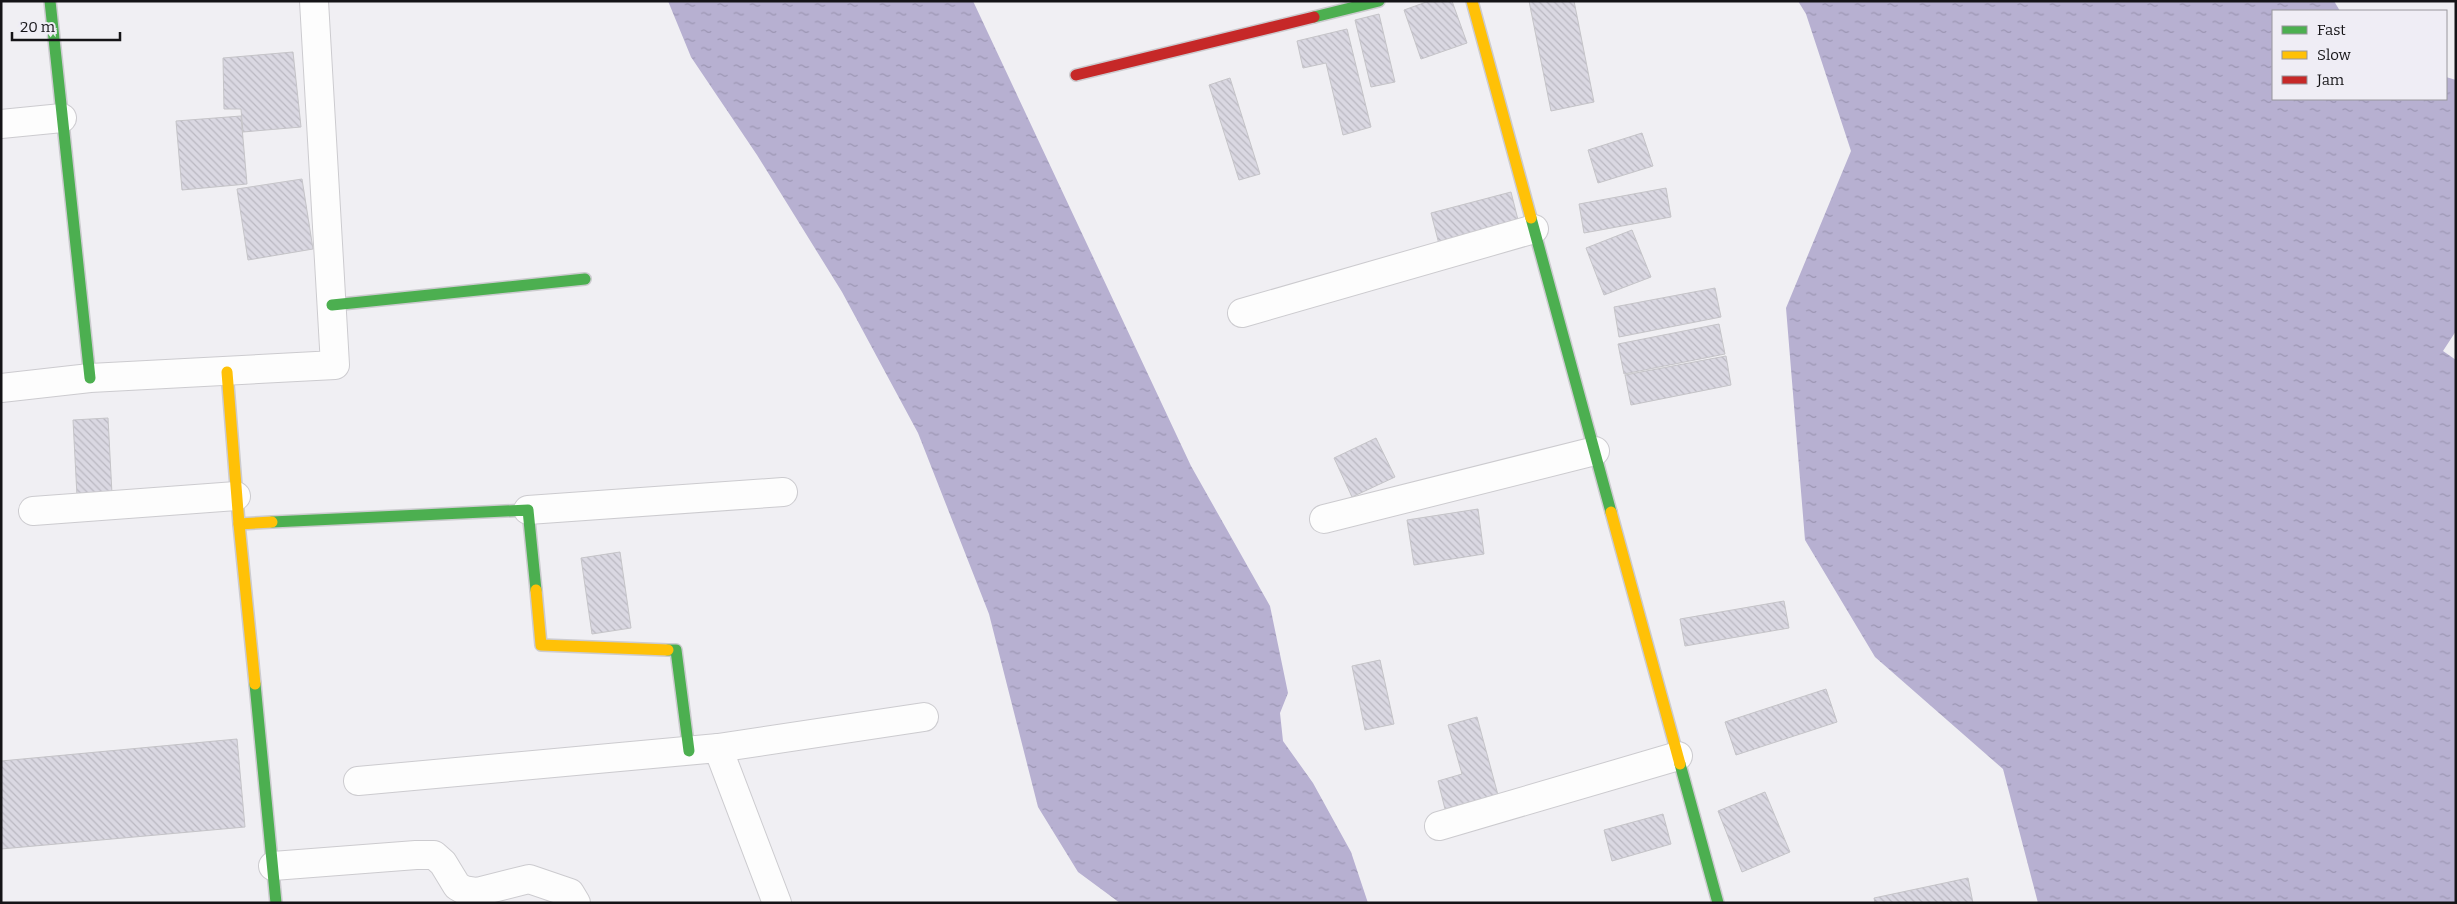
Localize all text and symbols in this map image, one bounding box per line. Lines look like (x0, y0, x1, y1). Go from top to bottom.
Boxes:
scale bar (12, 10, 120, 42)
legend (2272, 10, 2447, 100)
text: 20 m (20, 18, 56, 36)
text: Fast (2317, 21, 2346, 39)
text: Slow (2317, 46, 2352, 64)
text: Jam (2316, 71, 2345, 89)

